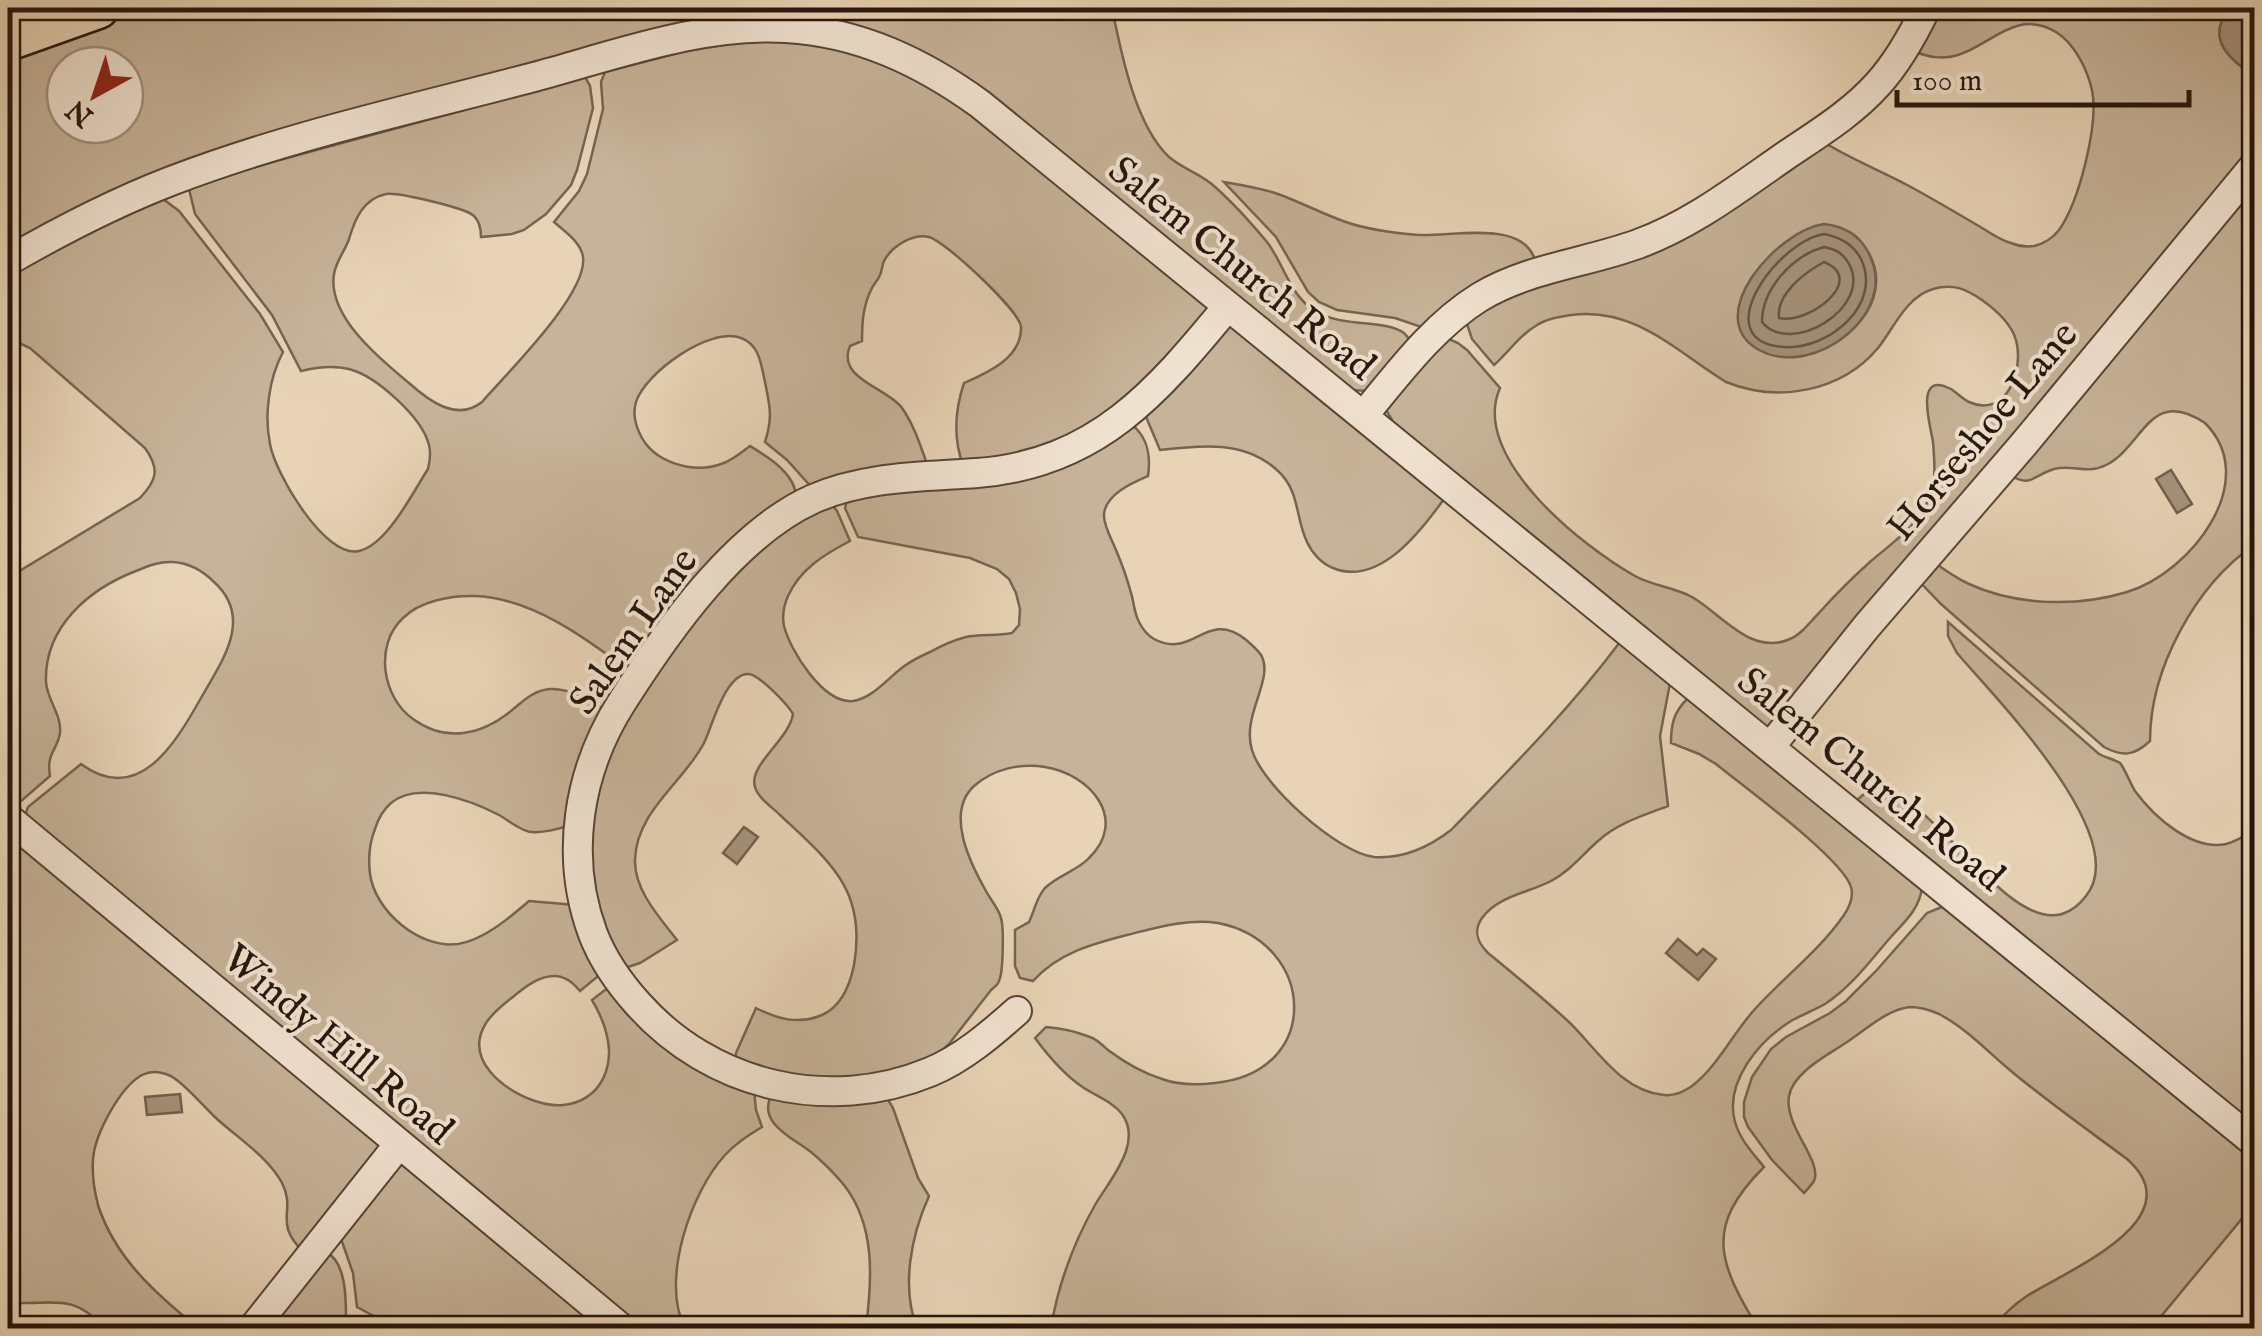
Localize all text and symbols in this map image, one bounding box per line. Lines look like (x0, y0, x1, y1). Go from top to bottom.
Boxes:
north arrow (45, 45, 145, 145)
scale bar (1897, 45, 2190, 107)
text: 100 m (1912, 63, 1982, 101)
text: N (60, 91, 102, 134)
street label: Salem Church Road (1097, 146, 1385, 394)
street label: Horseshoe Lane (1877, 312, 2090, 553)
street label: Salem Lane (559, 539, 711, 725)
street label: Salem Church Road (1726, 657, 2014, 905)
street label: Windy Hill Road (211, 934, 463, 1158)

